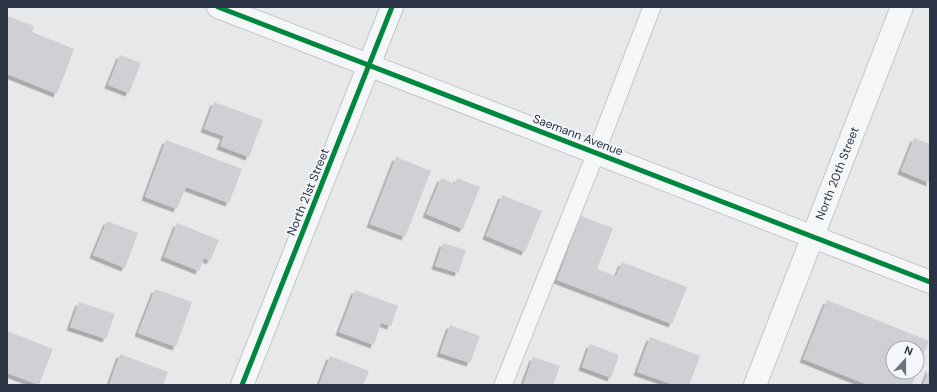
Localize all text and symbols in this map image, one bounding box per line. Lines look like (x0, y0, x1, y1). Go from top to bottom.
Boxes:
street label: Saemann Avenue (531, 110, 626, 160)
street label: North 20th Street (812, 124, 863, 222)
street label: North 21st Street (283, 146, 333, 238)
north arrow (885, 340, 925, 380)
text: N (902, 343, 915, 359)

